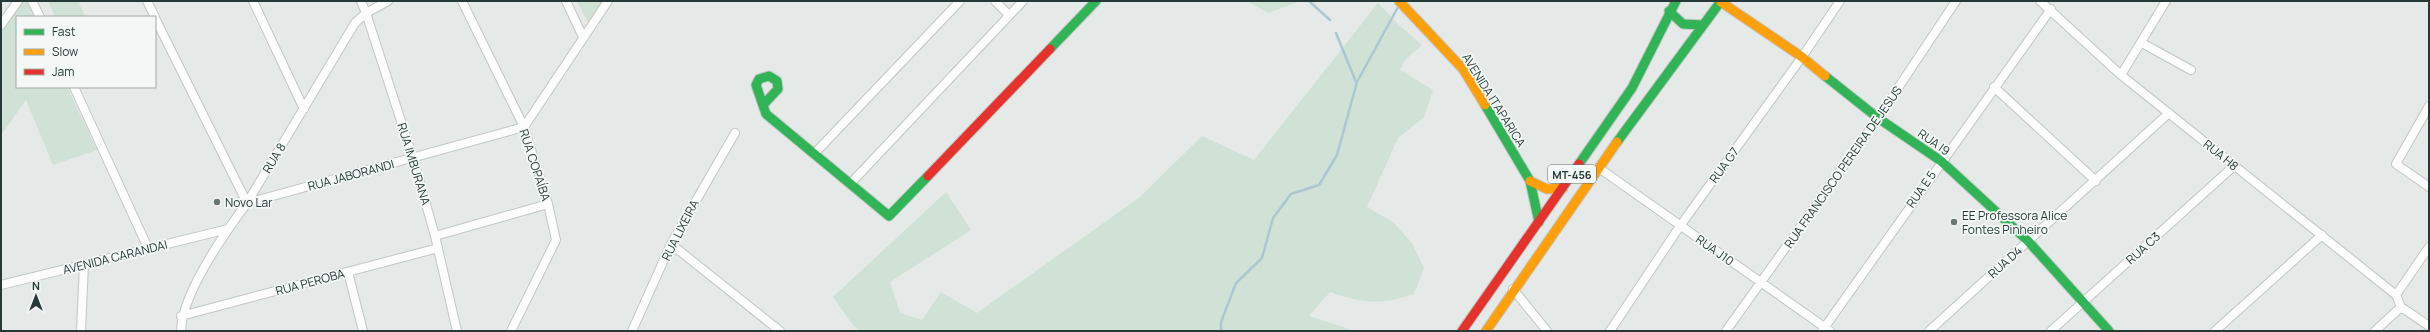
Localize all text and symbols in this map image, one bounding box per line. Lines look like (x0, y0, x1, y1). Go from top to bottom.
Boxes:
legend (16, 16, 156, 88)
text: Fast (52, 23, 76, 40)
text: Slow (52, 43, 78, 60)
street label: AVENIDA ITAPARICA (1458, 50, 1530, 150)
text: Jam (52, 63, 74, 80)
street label: RUA FRANCISCO PEREIRA DE JESUS (1780, 82, 1906, 252)
street label: RUA IMBURANA (393, 121, 435, 208)
street label: RUA I9 (1914, 125, 1954, 159)
street label: RUA COPAÍBA (515, 127, 555, 204)
street label: RUA H8 (2200, 136, 2242, 174)
street label: RUA 8 (258, 140, 290, 176)
street label: RUA G7 (1705, 144, 1743, 186)
street label: RUA JABORANDI (306, 155, 396, 195)
road number: MT-456 (1548, 165, 1596, 183)
street label: RUA E 5 (1902, 167, 1940, 211)
place label: Novo Lar (225, 194, 273, 211)
street label: RUA LIXEIRA (657, 196, 703, 264)
marker: Novo Lar (212, 197, 222, 207)
place label: EE Professora Alice Fontes Pinheiro (1962, 207, 2067, 238)
marker: EE Professora Alice Fontes Pinheiro (1949, 217, 1959, 227)
street label: RUA C3 (2122, 228, 2164, 268)
street label: RUA J10 (1692, 231, 1738, 269)
street label: AVENIDA CARANDAI (61, 236, 169, 278)
street label: RUA D4 (1984, 242, 2026, 282)
street label: RUA PEROBA (274, 265, 347, 299)
north arrow (16, 276, 56, 316)
text: N (32, 278, 40, 293)

